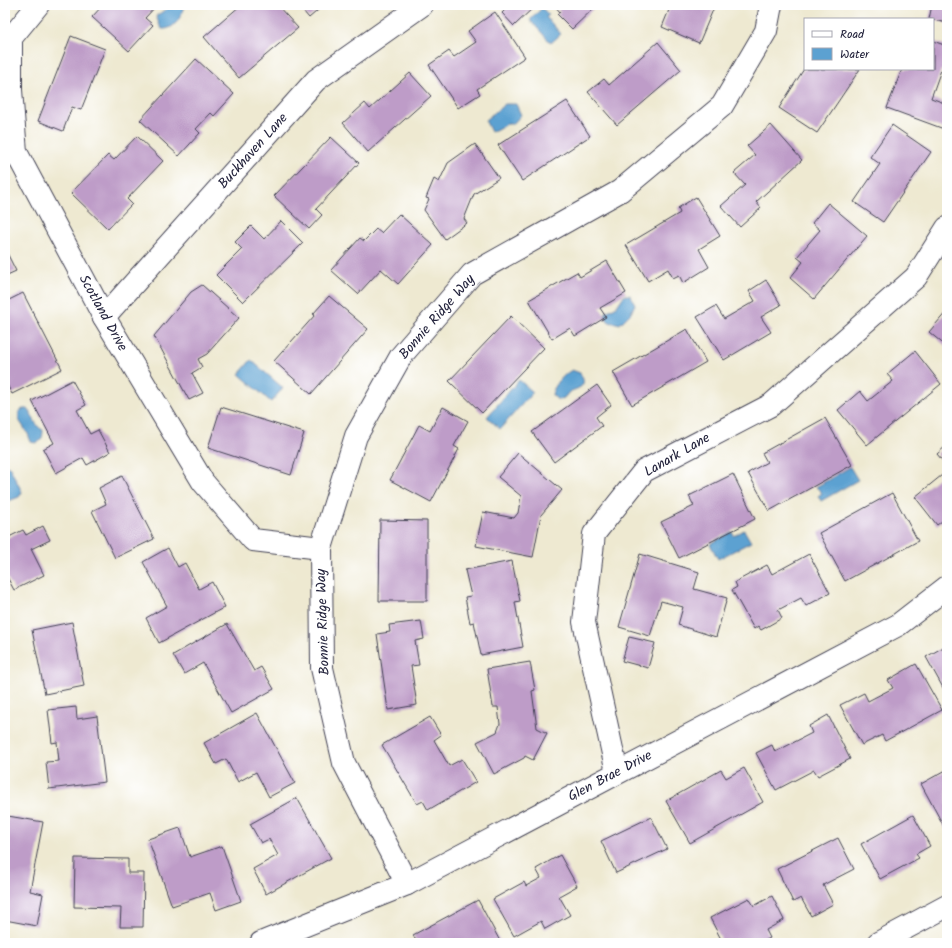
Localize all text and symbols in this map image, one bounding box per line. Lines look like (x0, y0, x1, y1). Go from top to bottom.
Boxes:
legend (804, 18, 934, 70)
text: Road (840, 25, 865, 44)
text: Water (840, 45, 870, 64)
street label: Buckhaven Lane (213, 108, 294, 194)
street label: Bonnie Ridge Way (394, 269, 481, 364)
street label: Scotland Drive (73, 271, 133, 356)
street label: Lanark Lane (640, 427, 715, 483)
street label: Bonnie Ridge Way (310, 568, 336, 676)
street label: Glen Brae Drive (564, 744, 657, 807)

